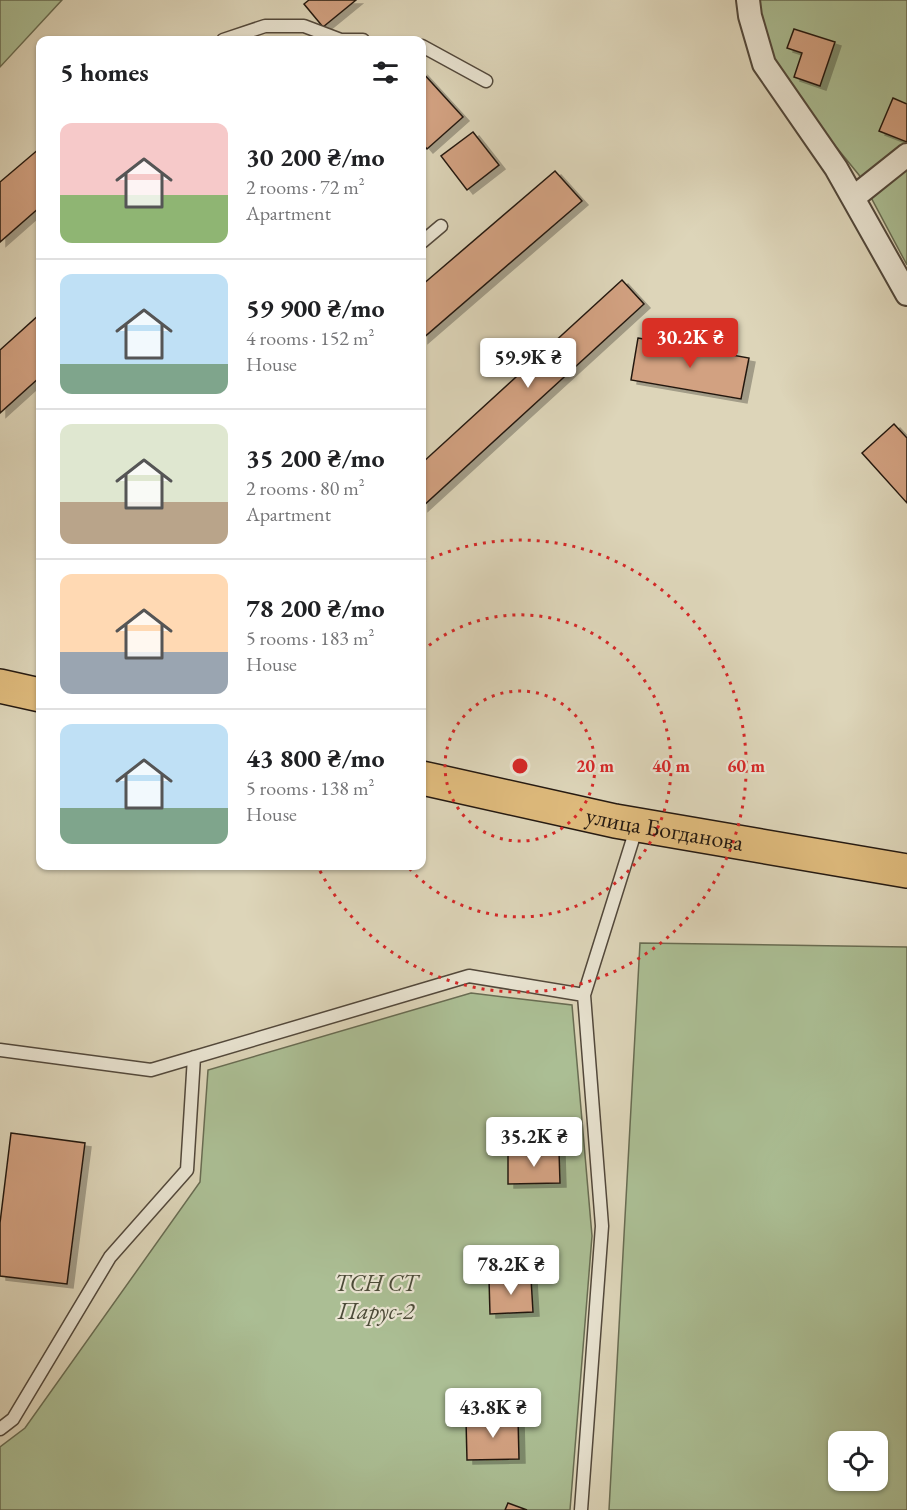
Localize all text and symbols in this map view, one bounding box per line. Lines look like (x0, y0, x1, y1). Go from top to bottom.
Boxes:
text: 5 homes (60, 55, 149, 89)
icon: filters (369, 56, 402, 89)
text: 30 200 ₴/mo (246, 140, 384, 174)
icon: home (108, 147, 180, 219)
text: 2 rooms · 72 m² (246, 174, 365, 200)
text: Apartment (246, 200, 331, 226)
text: 59 900 ₴/mo (246, 291, 384, 325)
icon: home (108, 298, 180, 370)
pin: 30.2K ₴ (635, 318, 745, 369)
text: 30.2K ₴ (656, 324, 724, 350)
text: 4 rooms · 152 m² (246, 325, 374, 351)
pin: 59.9K ₴ (473, 338, 583, 389)
text: 59.9K ₴ (494, 344, 562, 370)
text: House (246, 351, 297, 377)
text: 35 200 ₴/mo (246, 441, 384, 475)
icon: home (108, 448, 180, 520)
text: 2 rooms · 80 m² (246, 475, 365, 501)
text: Apartment (246, 501, 331, 527)
text: 78 200 ₴/mo (246, 591, 384, 625)
icon: home (108, 598, 180, 670)
text: 5 rooms · 183 m² (246, 625, 374, 651)
text: House (246, 651, 297, 677)
text: 43 800 ₴/mo (246, 741, 384, 775)
icon: home (108, 748, 180, 820)
text: 20 m (576, 754, 614, 777)
text: 40 m (652, 754, 690, 777)
text: 60 m (727, 754, 765, 777)
centre of rings (510, 756, 530, 776)
text: 5 rooms · 138 m² (246, 775, 374, 801)
street label: улица Богданова (583, 799, 746, 858)
text: House (246, 801, 297, 827)
pin: 35.2K ₴ (479, 1117, 589, 1168)
text: 35.2K ₴ (500, 1123, 568, 1149)
pin: 78.2K ₴ (456, 1245, 566, 1296)
text: 78.2K ₴ (477, 1251, 545, 1277)
park label: ТСН СТ Парус-2 (335, 1267, 421, 1326)
pin: 43.8K ₴ (438, 1388, 548, 1439)
text: 43.8K ₴ (459, 1394, 527, 1420)
map controls (828, 1431, 888, 1491)
button: locate (828, 1431, 888, 1491)

